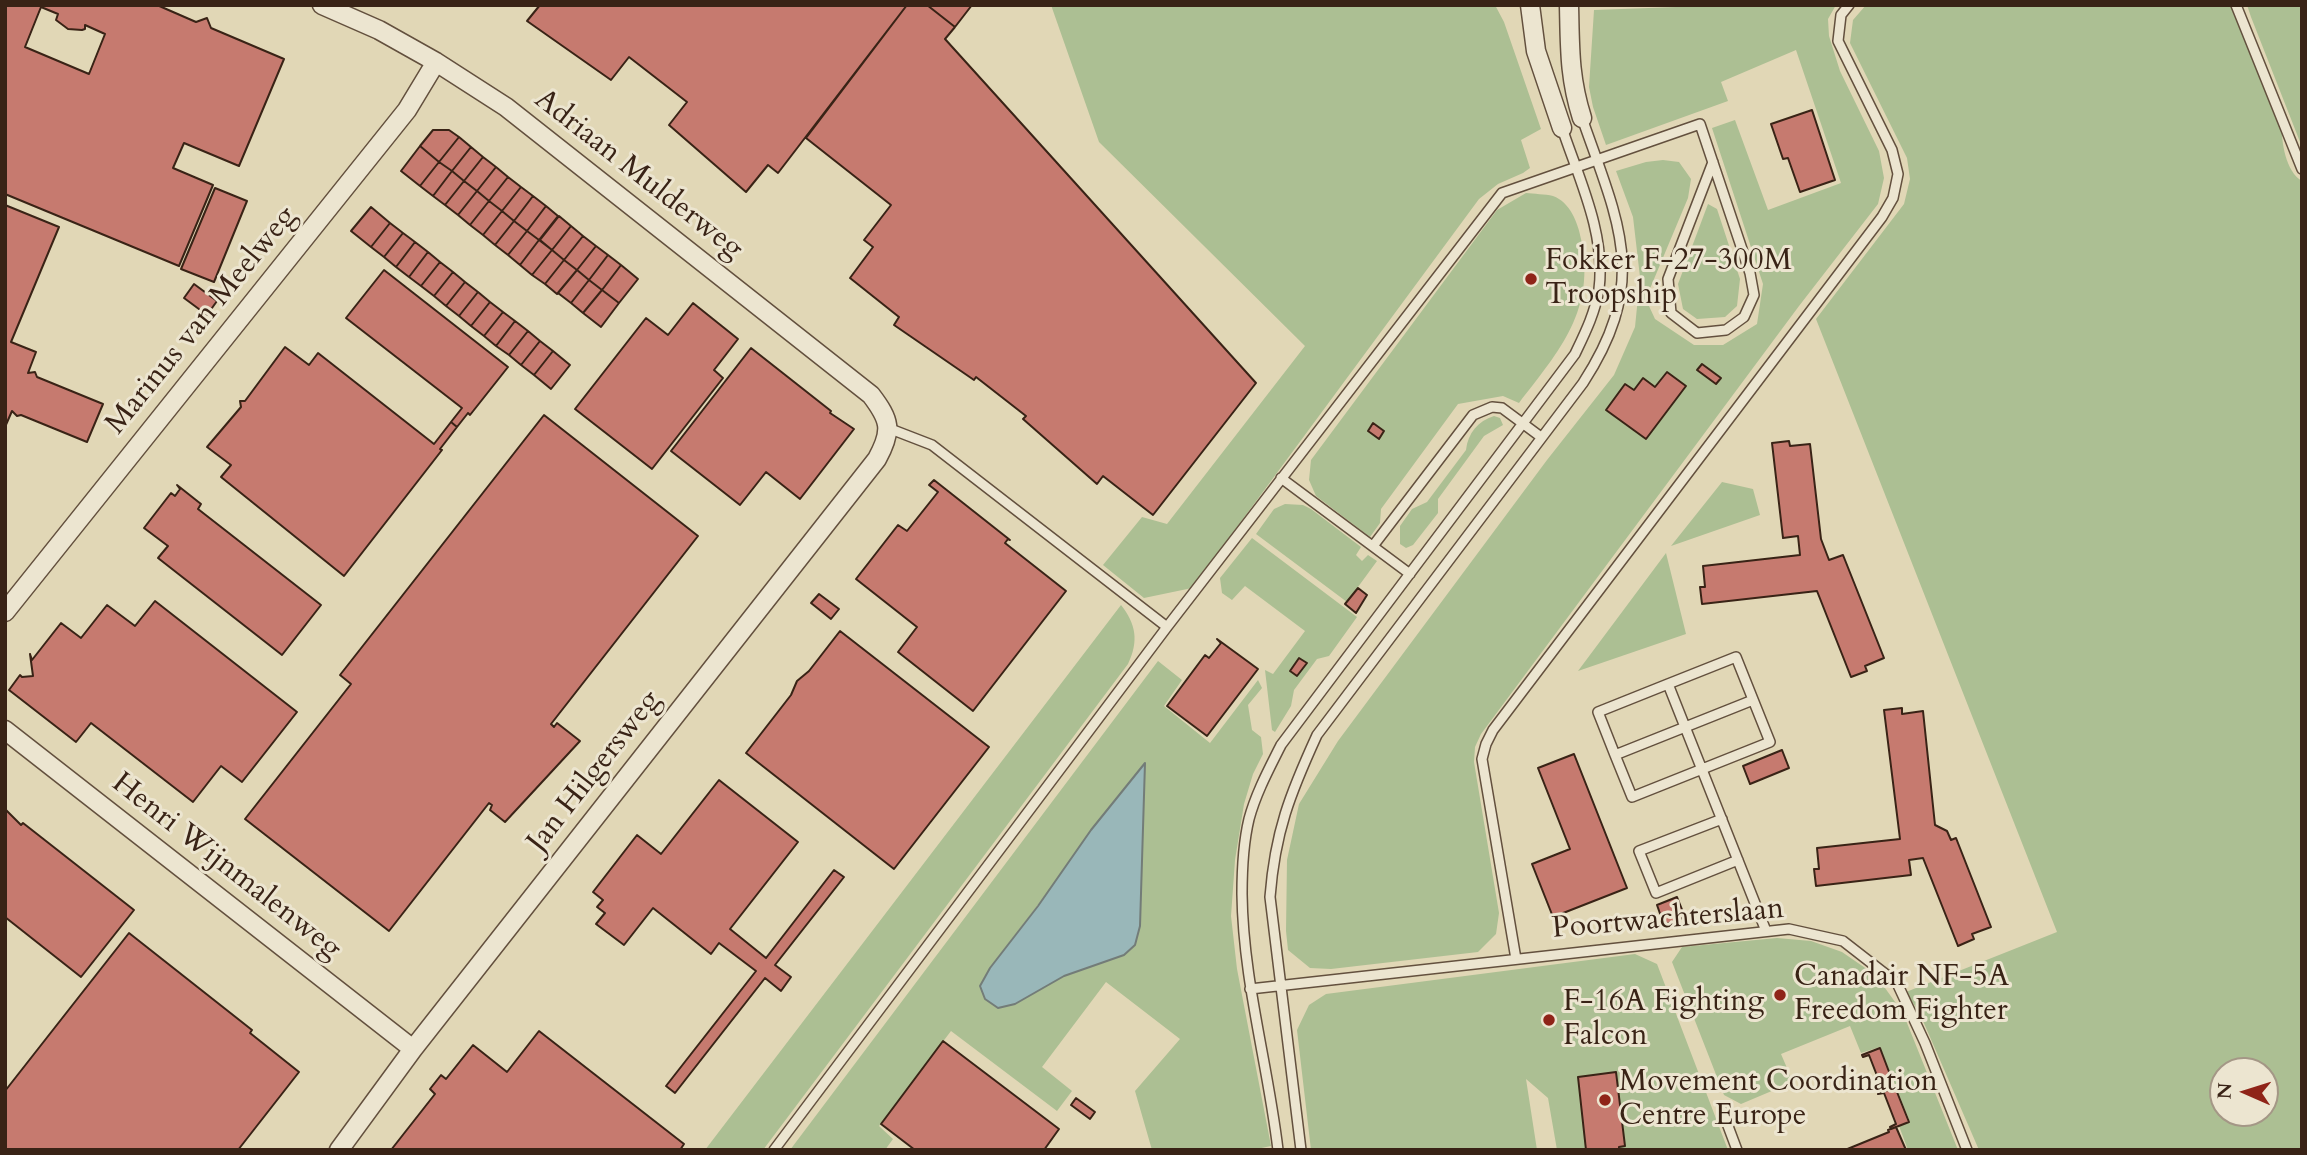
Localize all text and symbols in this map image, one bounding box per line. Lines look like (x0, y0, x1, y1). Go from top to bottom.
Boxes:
street label: Adriaan Mulderweg (526, 82, 750, 268)
street label: Marinus van Meelweg (99, 200, 305, 442)
place label: Fokker F-27-300M Troopship (1545, 244, 1792, 314)
marker: Fokker F-27-300M Troopship (1523, 271, 1539, 287)
street label: Jan Hilgersweg (521, 684, 669, 860)
street label: Henri Wijnmalenweg (104, 766, 348, 968)
street label: Poortwachterslaan (1551, 892, 1785, 948)
place label: Canadair NF-5A Freedom Fighter (1794, 960, 2009, 1030)
place label: F-16A Fighting Falcon (1563, 985, 1764, 1056)
marker: Canadair NF-5A Freedom Fighter (1772, 987, 1788, 1003)
marker: F-16A Fighting Falcon (1541, 1012, 1557, 1028)
north arrow (2209, 1057, 2279, 1127)
place label: Movement Coordination Centre Europe (1619, 1065, 1938, 1136)
text: N (2212, 1082, 2238, 1100)
marker: Movement Coordination Centre Europe (1597, 1092, 1613, 1108)

